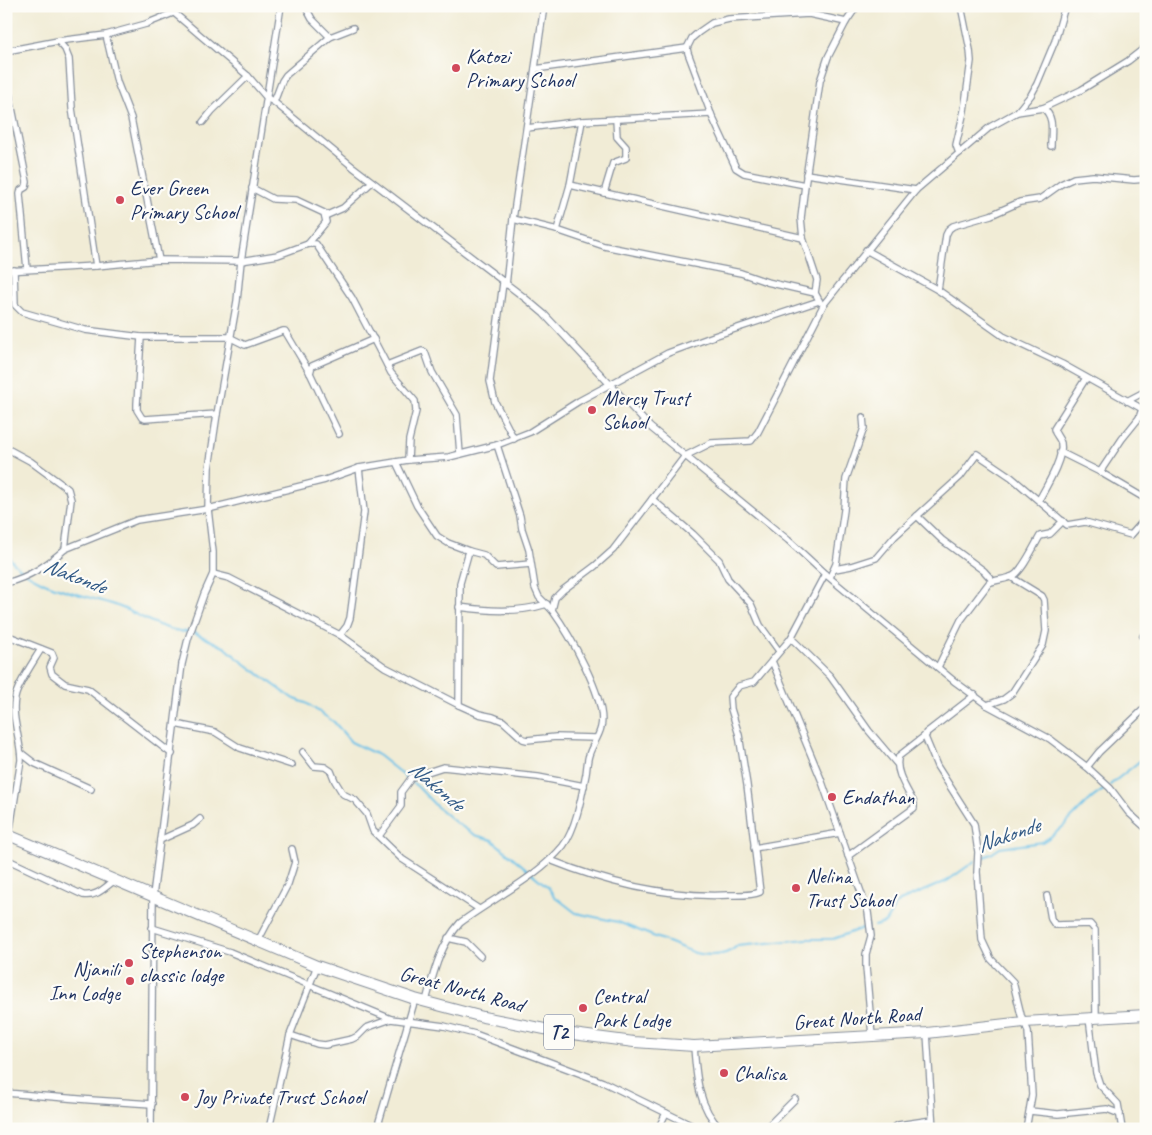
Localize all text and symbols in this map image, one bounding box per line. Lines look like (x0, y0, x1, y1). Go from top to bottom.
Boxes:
place label: Katozi Primary School (466, 43, 577, 93)
marker: Katozi Primary School (450, 62, 462, 74)
place label: Ever Green Primary School (130, 175, 241, 225)
marker: Ever Green Primary School (114, 194, 126, 206)
place label: Mercy Trust School (602, 385, 692, 435)
marker: Mercy Trust School (586, 404, 598, 416)
water label: Nakonde (40, 551, 112, 602)
water label: Nakonde (403, 754, 472, 819)
place label: Endathan (842, 784, 915, 810)
marker: Endathan (826, 791, 838, 803)
water label: Nakonde (973, 810, 1046, 859)
place label: Nelina Trust School (806, 863, 897, 913)
marker: Nelina Trust School (790, 882, 802, 894)
place label: Stephenson classic lodge (139, 938, 226, 988)
place label: Njanili Inn Lodge (49, 956, 123, 1006)
marker: Stephenson classic lodge (123, 957, 135, 969)
street label: Great North Road (397, 960, 530, 1019)
marker: Njanili Inn Lodge (124, 975, 136, 987)
place label: Central Park Lodge (593, 983, 671, 1033)
street label: Great North Road (792, 1000, 924, 1035)
marker: Central Park Lodge (577, 1002, 589, 1014)
road number: T2 (544, 1014, 574, 1050)
place label: Chalisa (734, 1060, 788, 1086)
marker: Chalisa (718, 1067, 730, 1079)
place label: Joy Private Trust School (194, 1084, 368, 1110)
marker: Joy Private Trust School (179, 1091, 191, 1103)

